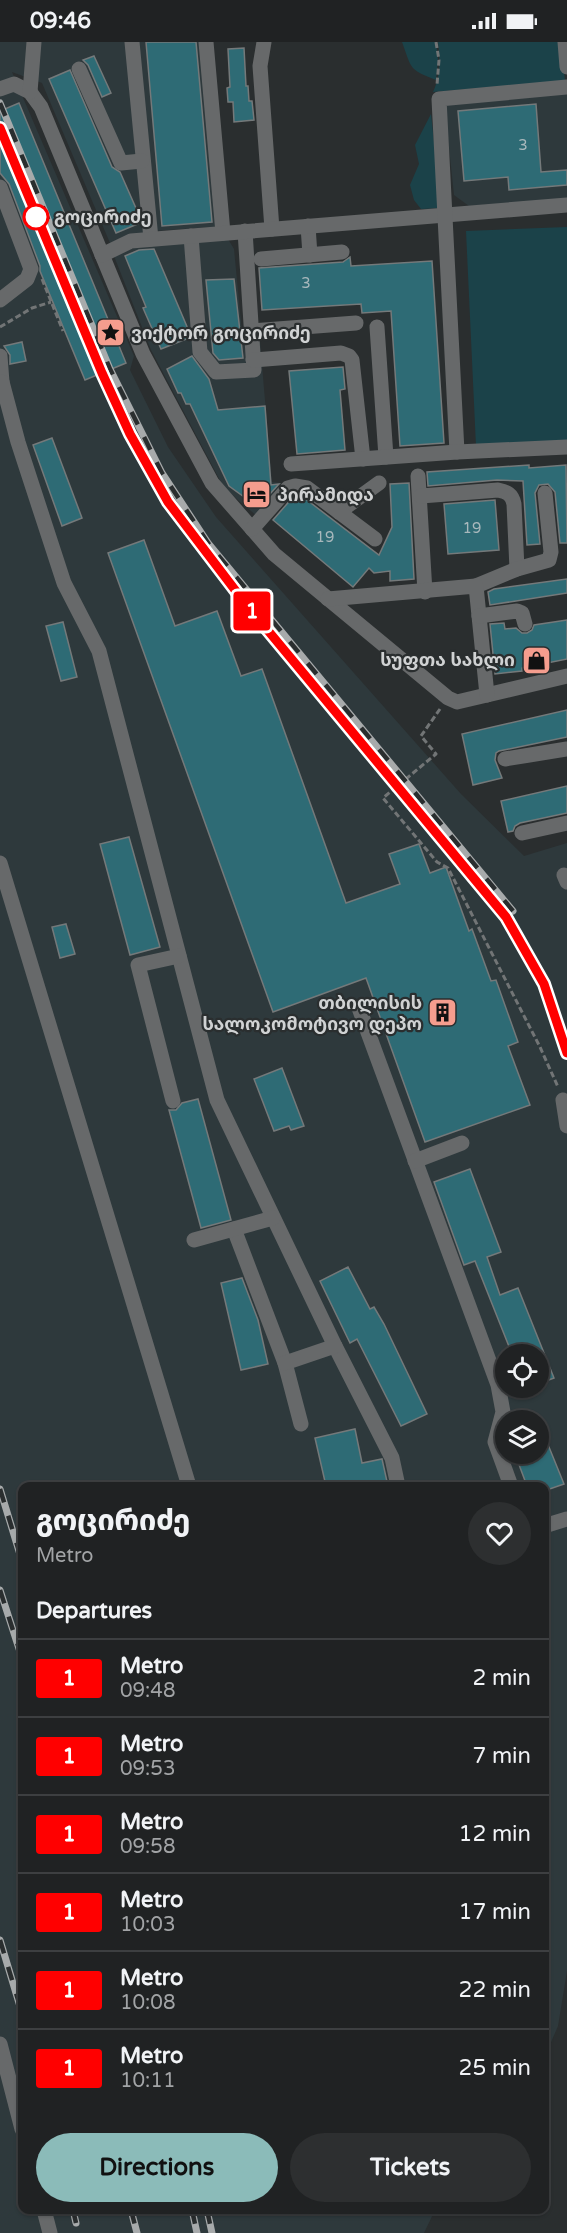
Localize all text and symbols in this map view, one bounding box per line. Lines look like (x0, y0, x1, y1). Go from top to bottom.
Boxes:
text: 09:46 (30, 8, 91, 34)
house number: 3 (518, 136, 528, 154)
marker: გოცირიძე (23, 204, 49, 230)
place label: გოცირიძე (54, 206, 152, 228)
house number: 3 (301, 274, 311, 292)
place icon: ვიქტორ გოცირიძე (94, 317, 126, 349)
place label: ვიქტორ გოცირიძე (131, 322, 311, 344)
hotel icon: პირამიდა (240, 479, 272, 511)
place label: პირამიდა (277, 484, 374, 506)
house number: 19 (463, 519, 481, 537)
house number: 19 (316, 528, 334, 546)
line badge: 1 (232, 592, 272, 630)
text: 1 (245, 599, 259, 624)
shop icon: სუფთა სახლი (520, 644, 552, 676)
place label: სუფთა სახლი (380, 649, 515, 671)
place label: თბილისის სალოკომოტივო დეპო (202, 992, 422, 1035)
building icon: თბილისის სალოკომოტივო დეპო (427, 997, 459, 1029)
map controls (495, 1344, 549, 1464)
button: locate (495, 1344, 549, 1398)
button: layers (495, 1410, 549, 1464)
button: heart (468, 1502, 531, 1565)
text: გოცირიძე (36, 1504, 190, 1538)
text: Metro (36, 1544, 94, 1568)
text: Departures (36, 1598, 152, 1624)
text: Metro (120, 1653, 183, 1679)
text: 2 min (472, 1665, 531, 1691)
text: 1 (62, 1666, 76, 1691)
text: 09:48 (120, 1679, 175, 1703)
text: Metro (120, 1731, 183, 1757)
text: 7 min (472, 1743, 531, 1769)
text: 1 (62, 1744, 76, 1769)
text: 09:53 (120, 1757, 175, 1781)
text: Metro (120, 1809, 183, 1835)
text: 12 min (459, 1821, 531, 1847)
text: 1 (62, 1822, 76, 1847)
text: 09:58 (120, 1835, 175, 1859)
text: Metro (120, 1887, 183, 1913)
text: 17 min (459, 1899, 531, 1925)
text: 1 (62, 1900, 76, 1925)
text: 10:03 (120, 1913, 175, 1937)
text: Metro (120, 1965, 183, 1991)
text: 22 min (459, 1977, 531, 2003)
text: 1 (62, 1978, 76, 2003)
text: 10:08 (120, 1991, 175, 2015)
text: Metro (120, 2043, 183, 2069)
text: 25 min (459, 2055, 531, 2081)
text: 1 (62, 2056, 76, 2081)
text: 10:11 (120, 2069, 175, 2093)
button: Directions (36, 2133, 278, 2202)
button: Tickets (290, 2133, 531, 2202)

